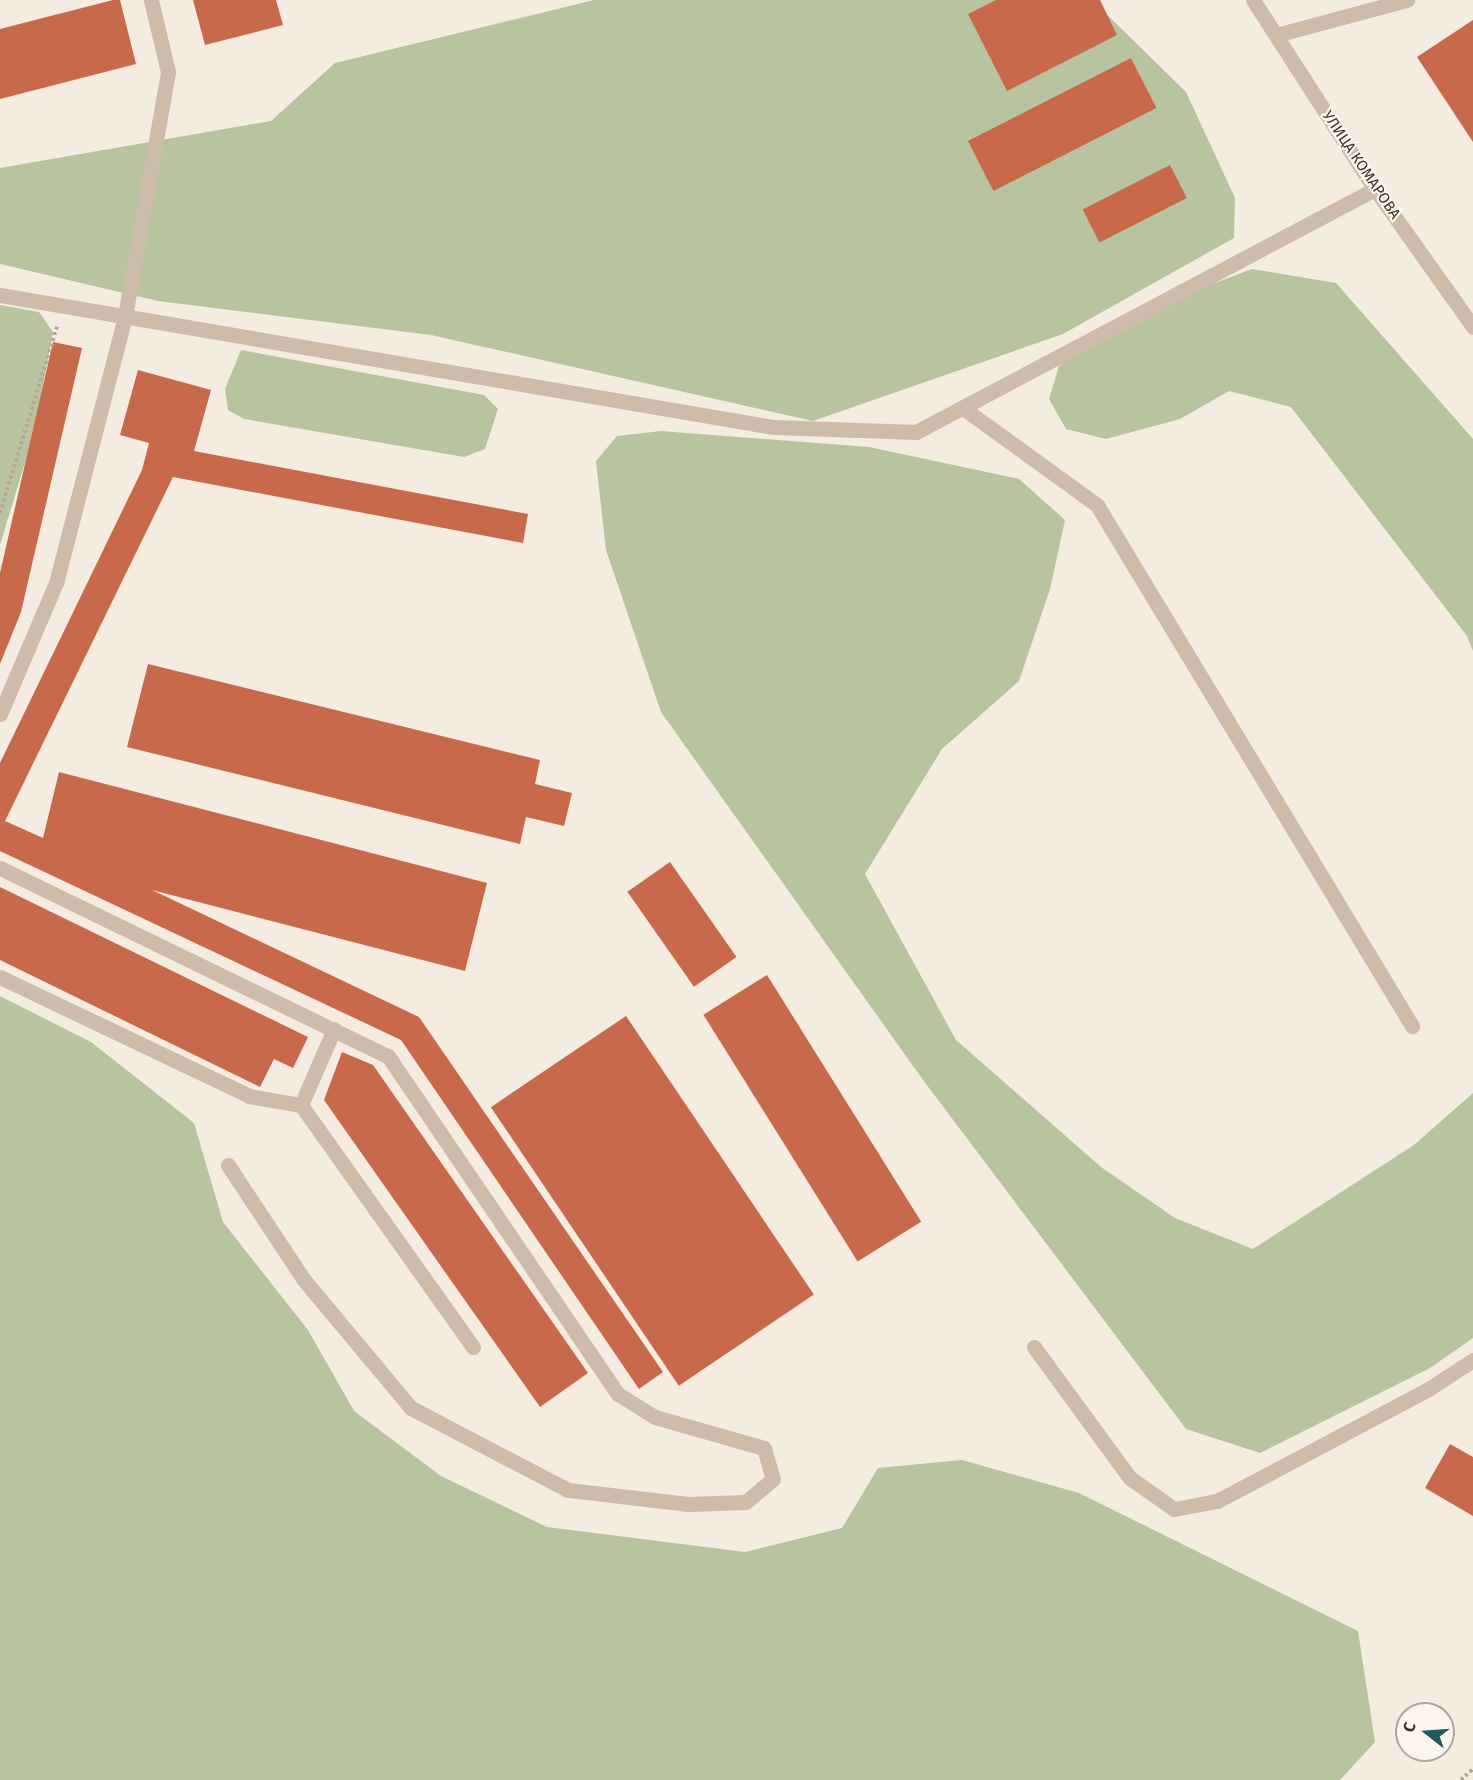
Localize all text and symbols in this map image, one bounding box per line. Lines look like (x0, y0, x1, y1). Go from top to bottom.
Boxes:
street label: УЛИЦА КОМАРОВА (1318, 108, 1404, 222)
north arrow (1395, 1702, 1455, 1762)
text: С (1399, 1720, 1420, 1734)

